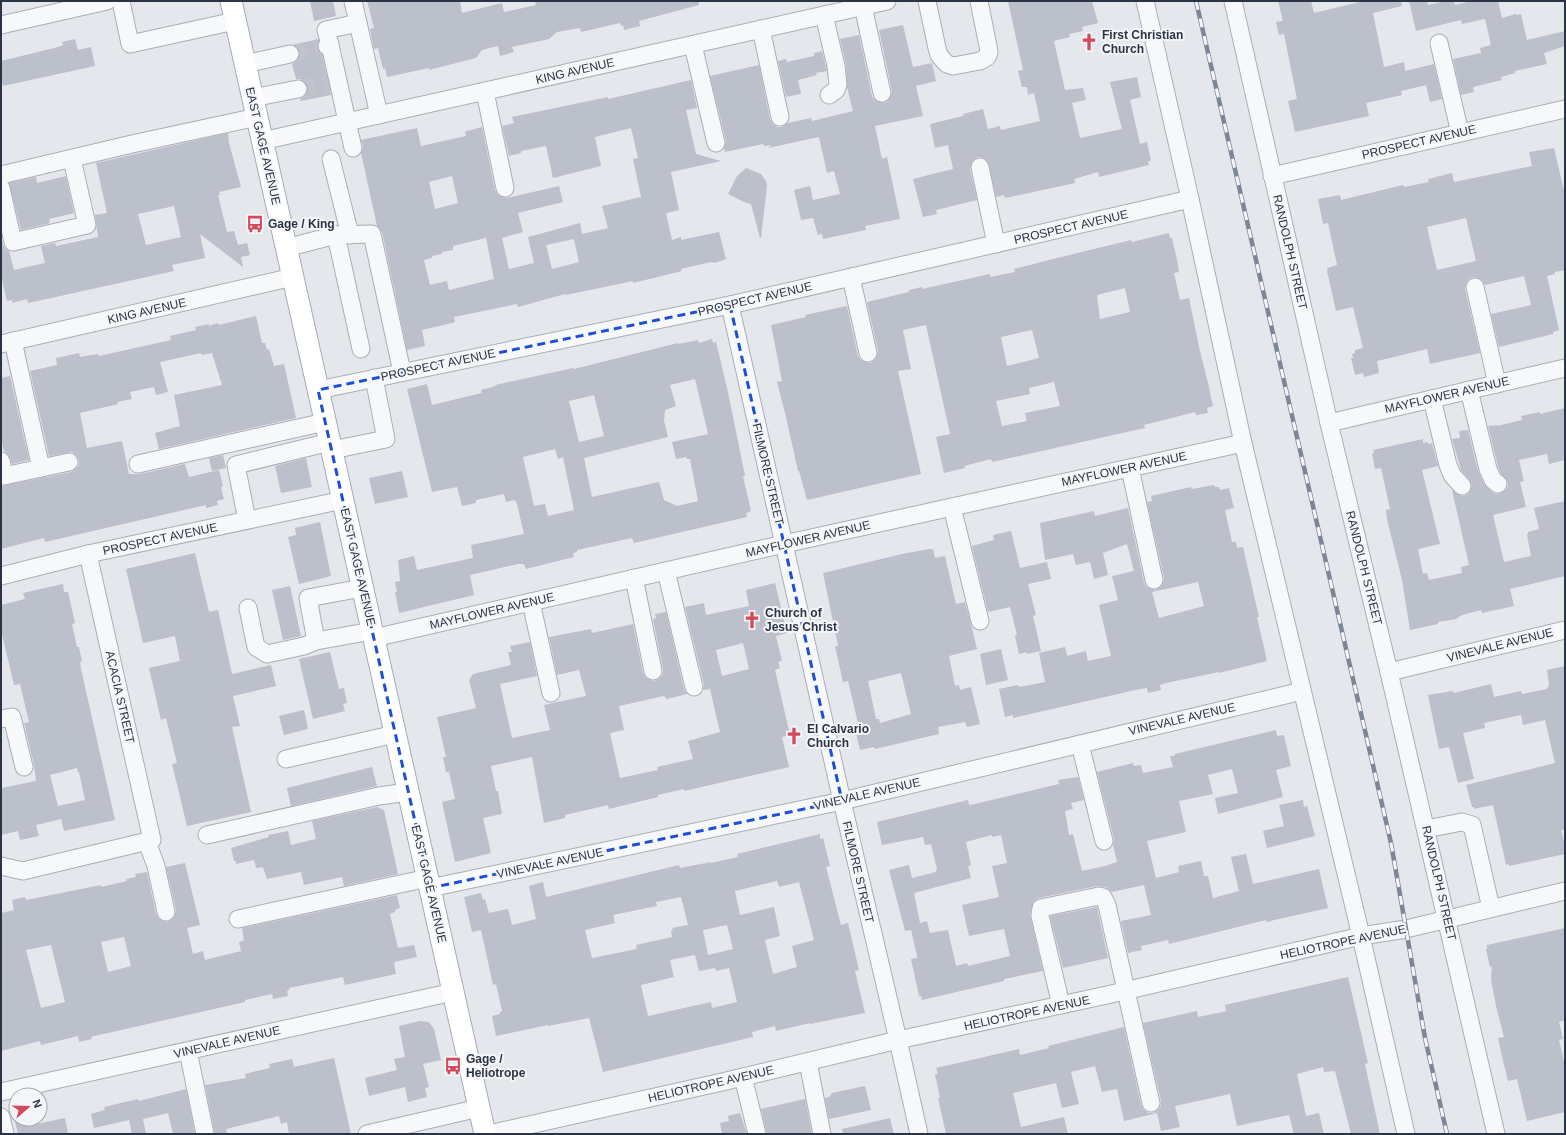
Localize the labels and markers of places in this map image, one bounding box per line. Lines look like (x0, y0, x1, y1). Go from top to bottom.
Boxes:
place label: First Christian Church (1102, 28, 1183, 56)
church icon: First Christian Church (1079, 32, 1099, 52)
bus stop icon: Gage / King (245, 214, 265, 234)
place label: Gage / King (268, 217, 335, 231)
place label: Church of Jesus Christ (765, 606, 837, 634)
church icon: Church of Jesus Christ (742, 610, 762, 630)
place label: El Calvario Church (807, 722, 869, 750)
church icon: El Calvario Church (784, 726, 804, 746)
place label: Gage / Heliotrope (466, 1052, 526, 1080)
bus stop icon: Gage / Heliotrope (443, 1056, 463, 1076)

